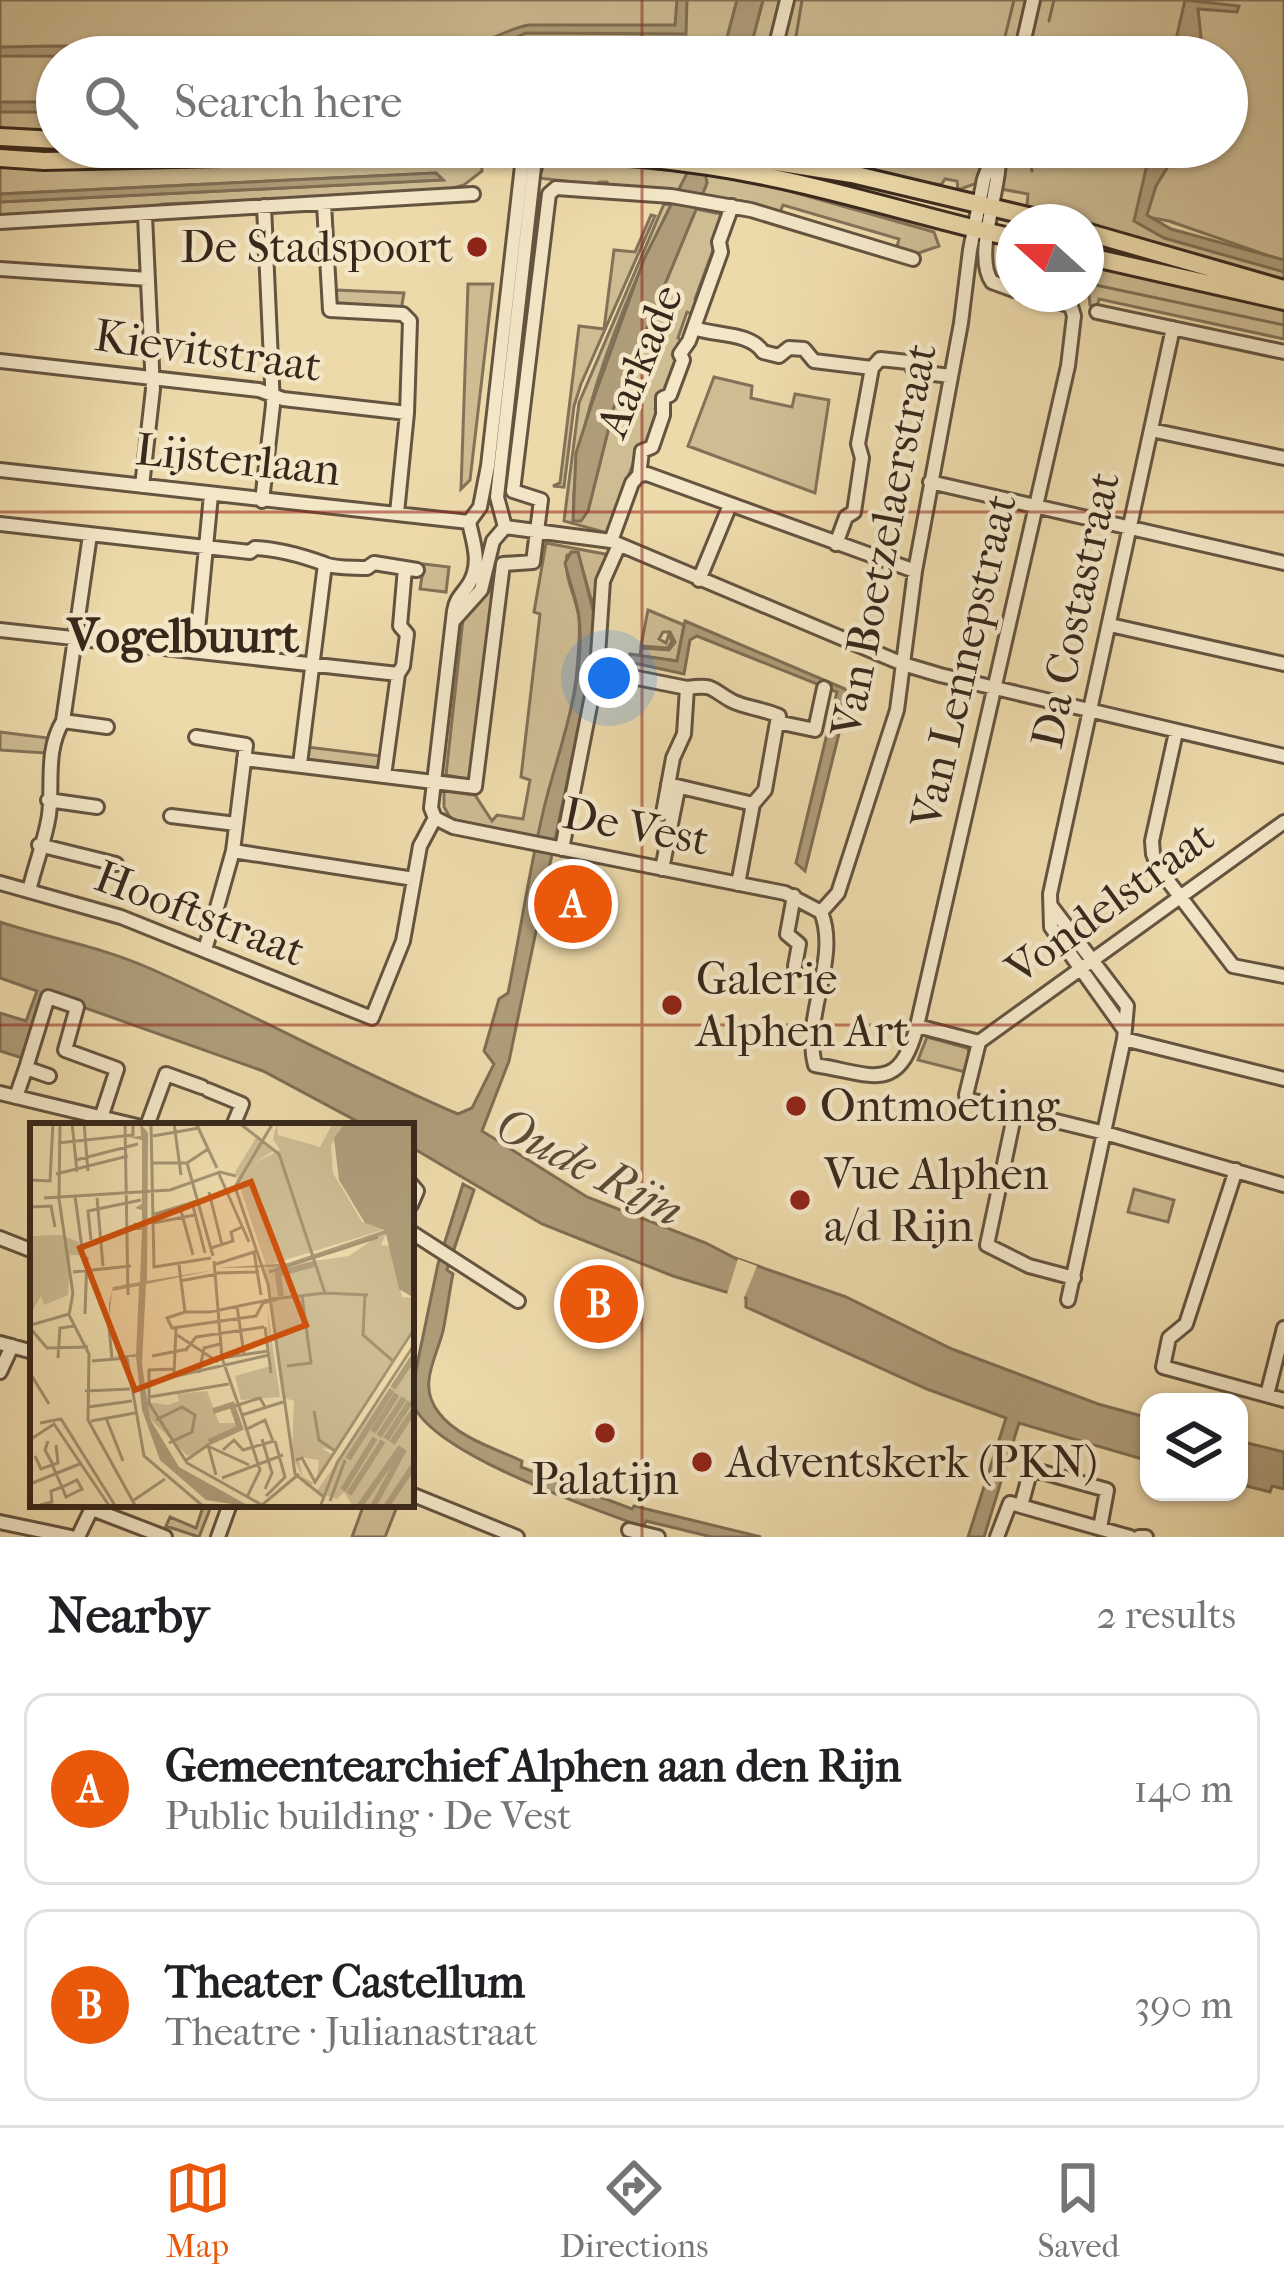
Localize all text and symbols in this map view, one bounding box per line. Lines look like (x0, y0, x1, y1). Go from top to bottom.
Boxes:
search box (36, 36, 1248, 168)
icon: search (78, 69, 144, 135)
text: Search here (174, 76, 402, 129)
north arrow (996, 204, 1104, 312)
place label: De Stadspoort (180, 221, 453, 274)
marker: De Stadspoort (464, 234, 490, 260)
street label: Aarkade (585, 277, 694, 447)
street label: Kievitstraat (91, 309, 325, 393)
street label: Van Boetzelaerstraat (820, 339, 948, 742)
street label: Lijsterlaan (133, 423, 343, 497)
street label: Da Costastraat (1021, 467, 1131, 753)
street label: Van Lennepstraat (900, 489, 1028, 834)
district label: Vogelbuurt (65, 608, 300, 664)
your location (579, 648, 639, 708)
street label: De Vest (558, 787, 714, 867)
street label: Vondelstraat (995, 810, 1224, 997)
street label: Hooftstraat (87, 850, 313, 978)
pin: A (534, 859, 612, 949)
place label: Galerie Alphen Art (694, 953, 909, 1058)
marker: Galerie Alphen Art (659, 992, 685, 1018)
place label: Ontmoeting (820, 1080, 1060, 1133)
marker: Ontmoeting (783, 1093, 809, 1119)
water label: Oude Rijn (486, 1096, 692, 1238)
inset map (30, 1123, 414, 1507)
place label: Vue Alphen a/d Rijn (823, 1148, 1049, 1253)
marker: Vue Alphen a/d Rijn (787, 1187, 813, 1213)
pin: B (560, 1259, 638, 1349)
map controls (1140, 1393, 1248, 1501)
button: layers (1140, 1393, 1248, 1501)
marker: Palatijn (592, 1420, 618, 1446)
place label: Adventskerk (PKN) (724, 1436, 1098, 1489)
marker: Adventskerk (PKN) (689, 1449, 715, 1475)
place label: Palatijn (531, 1453, 679, 1506)
text: Nearby (48, 1585, 209, 1645)
text: 2 results (1097, 1592, 1236, 1638)
text: Gemeentearchief Alphen aan den Rijn (165, 1740, 901, 1793)
text: A (77, 1766, 103, 1812)
text: 140 m (1134, 1766, 1233, 1812)
text: Public building · De Vest (165, 1793, 571, 1839)
text: Theater Castellum (165, 1956, 525, 2009)
text: B (77, 1982, 103, 2028)
text: 390 m (1134, 1982, 1233, 2028)
text: Theatre · Julianastraat (165, 2009, 537, 2055)
tab: Map (165, 2155, 231, 2266)
tab: Directions (560, 2155, 708, 2266)
tab: Saved (1038, 2155, 1119, 2266)

